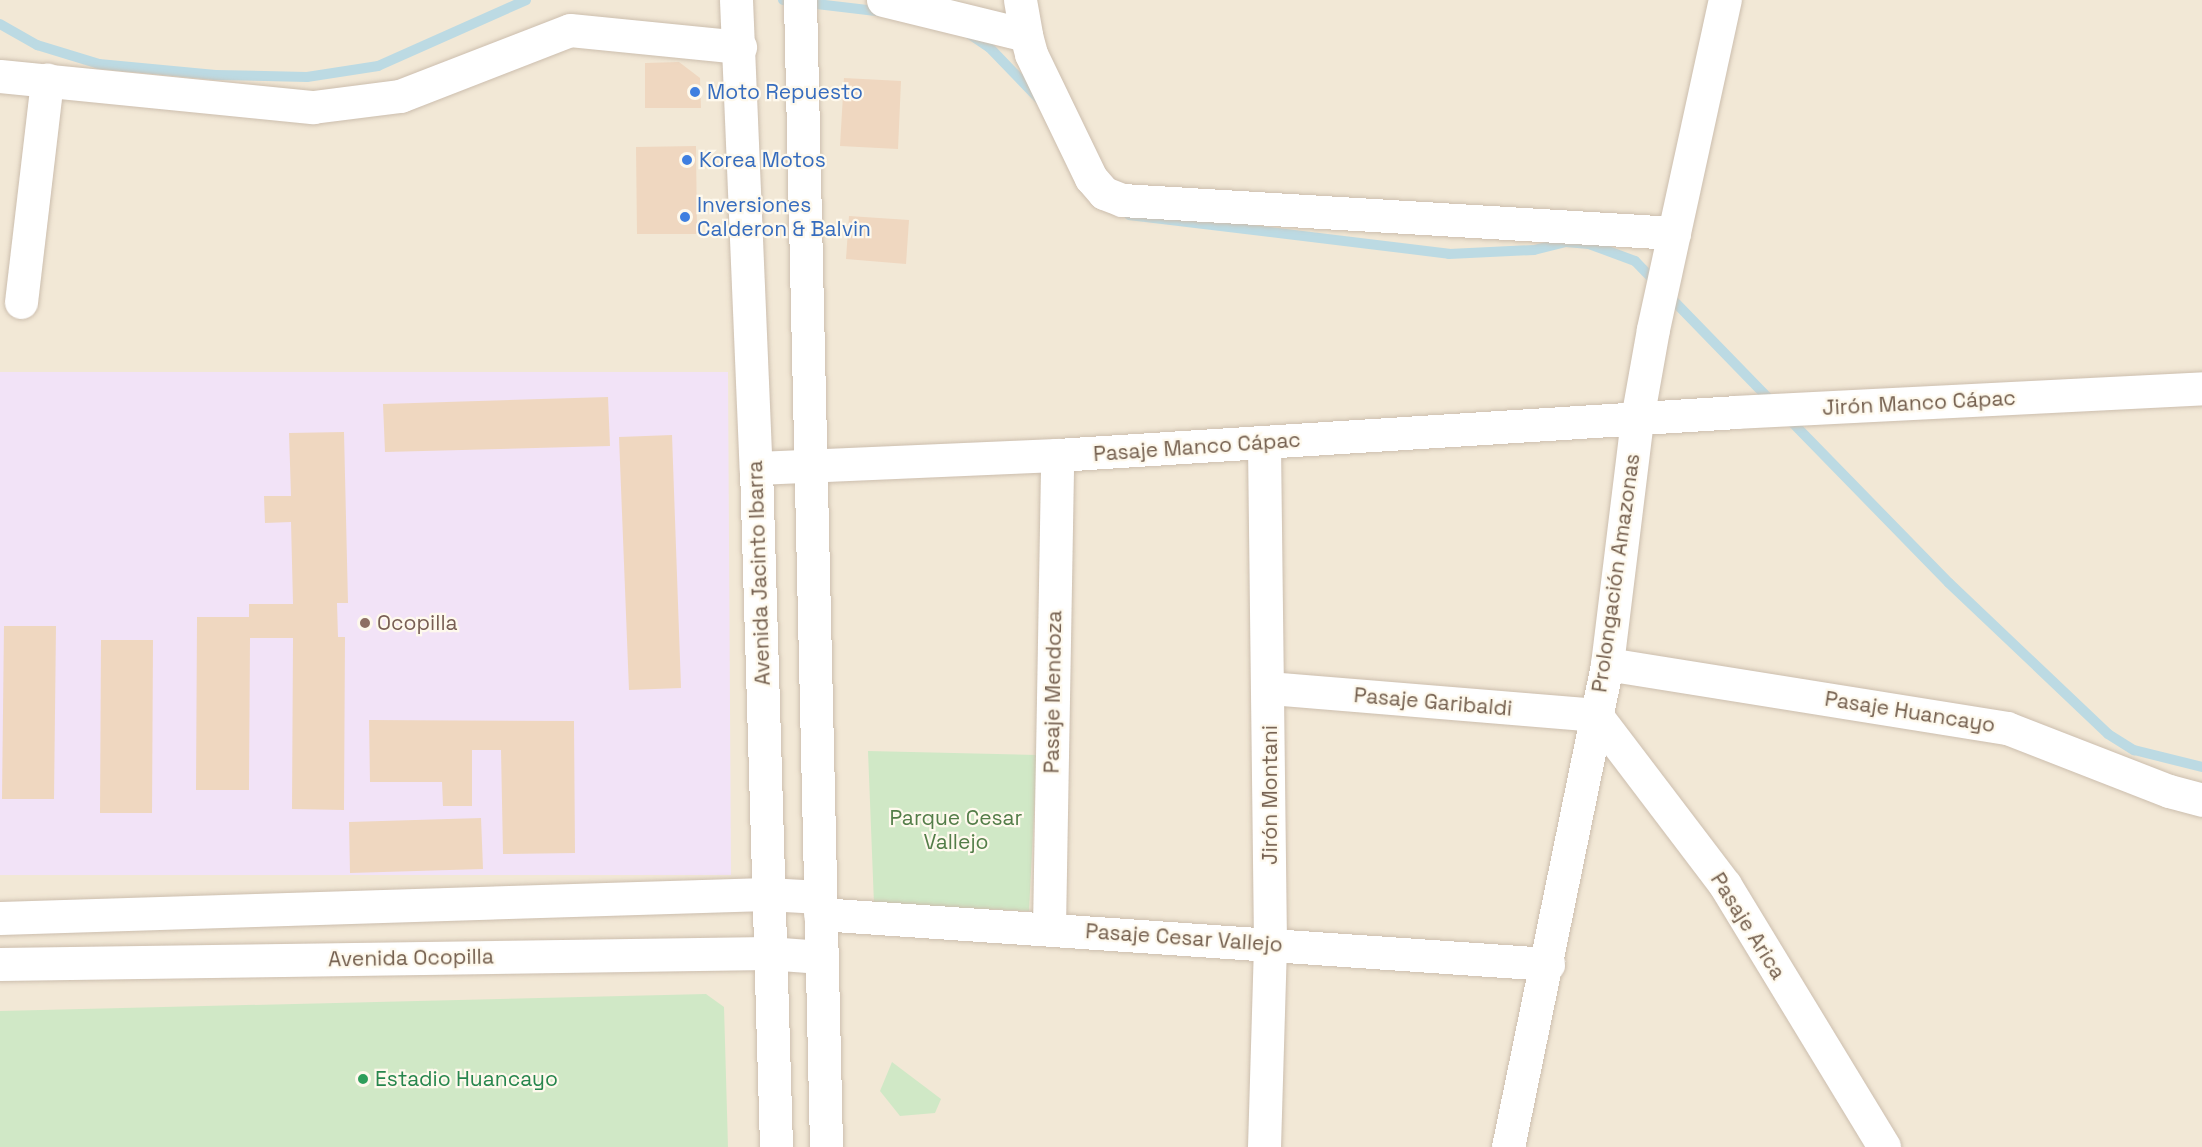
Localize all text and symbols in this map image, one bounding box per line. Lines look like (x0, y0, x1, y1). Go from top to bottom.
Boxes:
place label: Moto Repuesto (707, 79, 863, 105)
marker: Moto Repuesto (688, 85, 702, 99)
place label: Korea Motos (699, 147, 826, 173)
marker: Korea Motos (680, 153, 694, 167)
place label: Inversiones Calderon & Balvin (697, 192, 871, 242)
marker: Inversiones Calderon & Balvin (678, 210, 692, 224)
street label: Jirón Manco Cápac (1822, 385, 2016, 421)
street label: Pasaje Manco Cápac (1092, 427, 1302, 467)
street label: Prolongación Amazonas (1587, 452, 1645, 694)
street label: Avenida Jacinto Ibarra (742, 460, 776, 686)
place label: Ocopilla (377, 610, 458, 636)
street label: Pasaje Mendoza (1039, 610, 1067, 774)
marker: Ocopilla (358, 616, 372, 630)
street label: Pasaje Garibaldi (1353, 683, 1513, 721)
street label: Pasaje Huancayo (1823, 686, 1997, 738)
street label: Jirón Montani (1257, 725, 1283, 865)
park label: Parque Cesar Vallejo (889, 805, 1023, 855)
street label: Pasaje Arica (1705, 868, 1791, 984)
street label: Pasaje Cesar Vallejo (1084, 919, 1284, 957)
street label: Avenida Ocopilla (328, 944, 494, 972)
place label: Estadio Huancayo (375, 1066, 558, 1092)
marker: Estadio Huancayo (356, 1072, 370, 1086)

